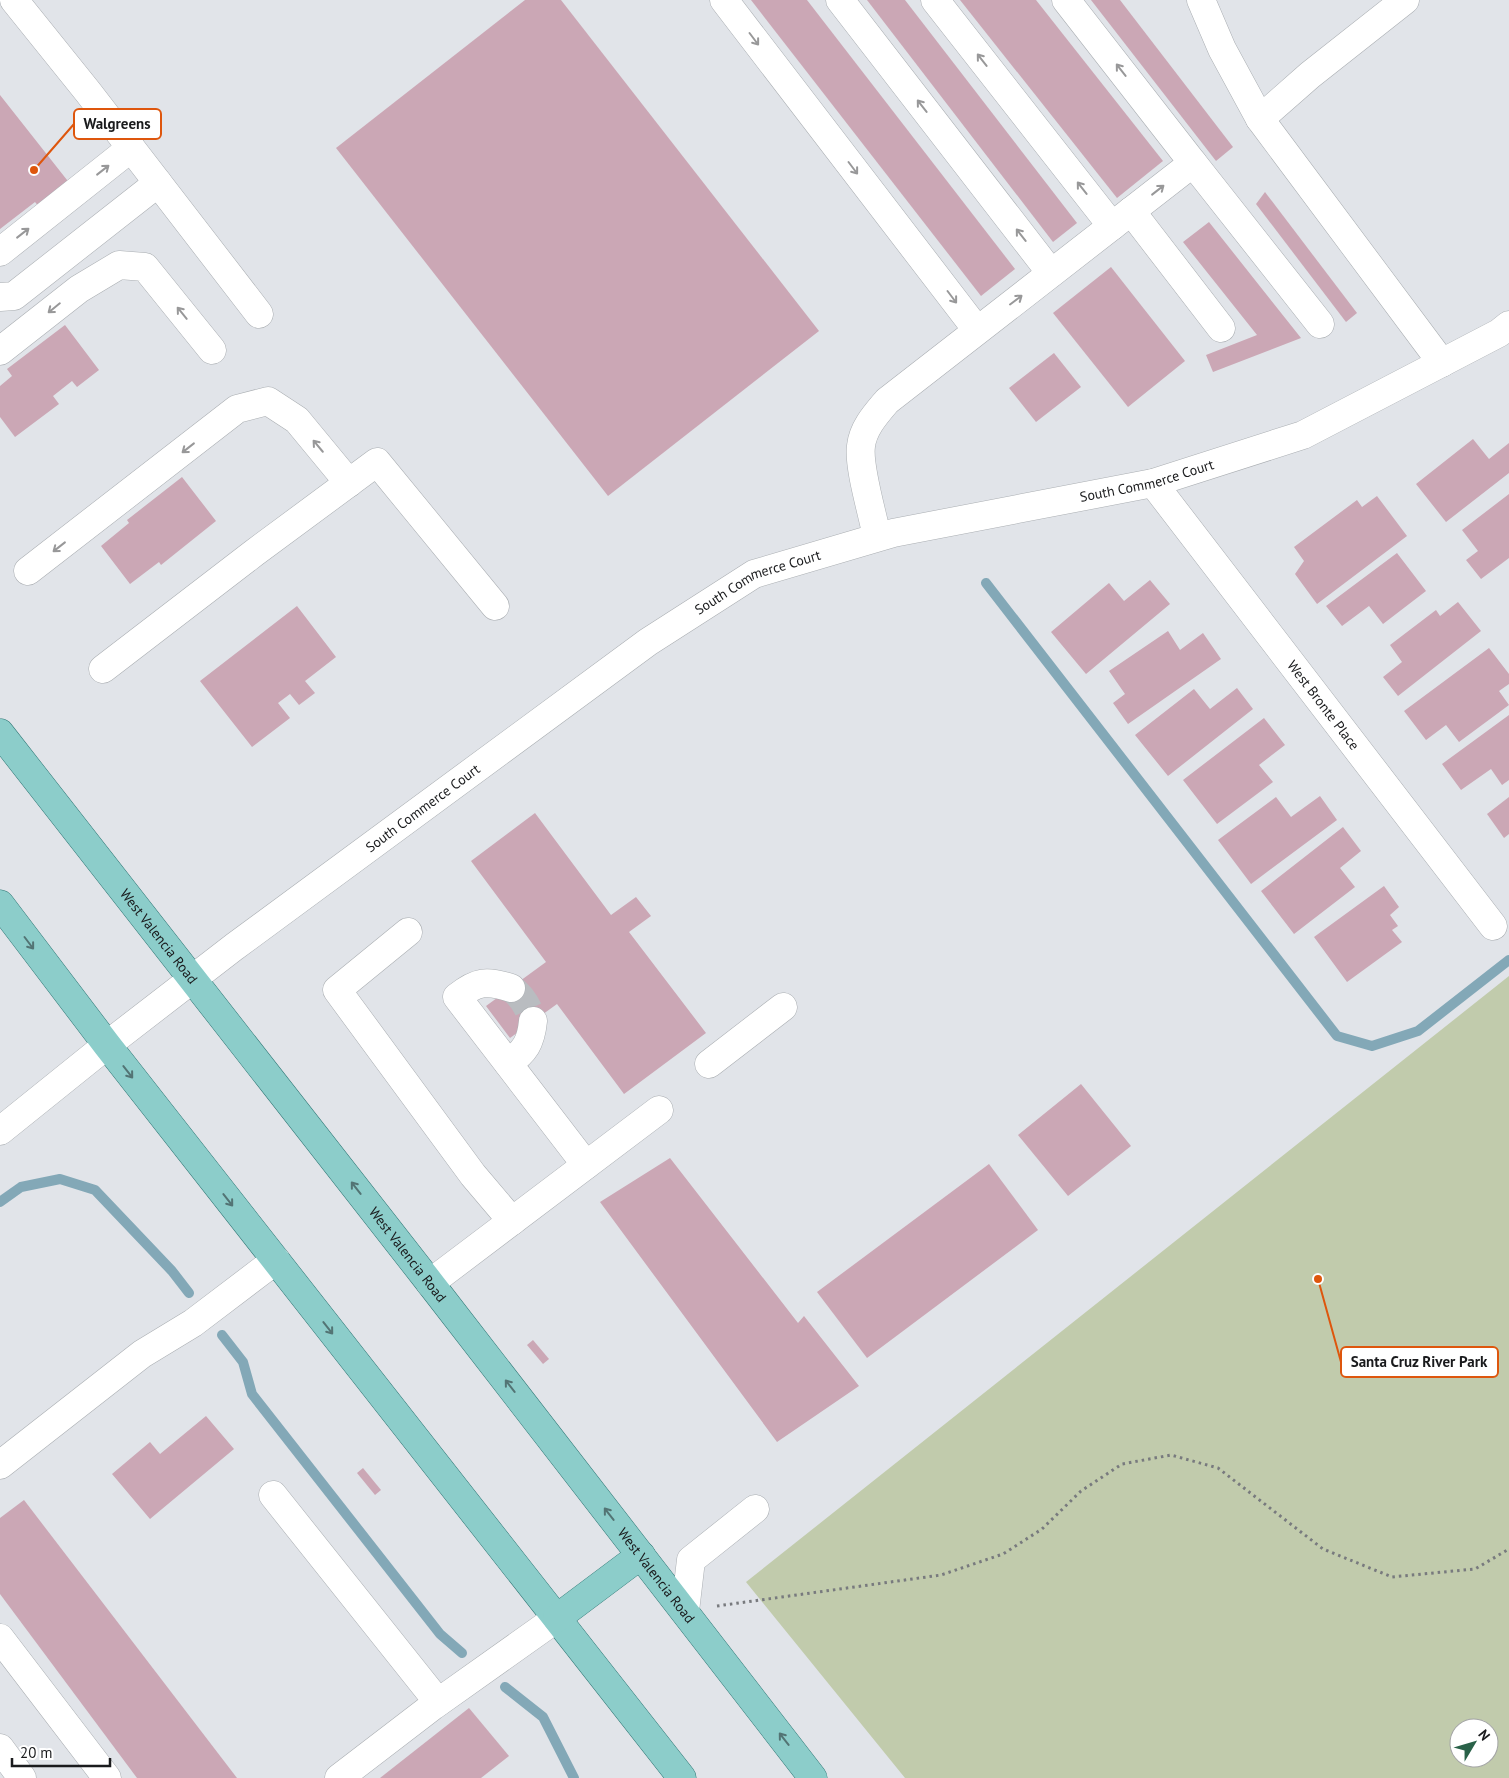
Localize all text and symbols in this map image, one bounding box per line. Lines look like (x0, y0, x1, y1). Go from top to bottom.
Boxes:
one-way arrow (749, 32, 759, 46)
one-way arrow (976, 54, 987, 67)
one-way arrow (1115, 64, 1126, 77)
one-way arrow (917, 99, 927, 113)
callout: Walgreens (74, 109, 161, 139)
text: Walgreens (83, 114, 151, 133)
one-way arrow (848, 161, 858, 175)
one-way arrow (96, 164, 109, 175)
one-way arrow (1077, 182, 1088, 195)
one-way arrow (1151, 185, 1164, 196)
one-way arrow (16, 228, 29, 239)
one-way arrow (1016, 229, 1027, 242)
one-way arrow (947, 290, 957, 304)
one-way arrow (1009, 295, 1022, 306)
one-way arrow (48, 303, 61, 314)
one-way arrow (176, 306, 187, 319)
one-way arrow (313, 439, 324, 452)
one-way arrow (181, 442, 194, 453)
street label: South Commerce Court (1078, 455, 1216, 506)
one-way arrow (53, 542, 66, 553)
street label: South Commerce Court (691, 546, 823, 619)
street label: West Bronte Place (1283, 657, 1364, 754)
street label: South Commerce Court (362, 760, 484, 856)
street label: West Valencia Road (116, 885, 202, 987)
one-way arrow (24, 936, 35, 949)
one-way arrow (122, 1065, 133, 1078)
one-way arrow (351, 1182, 362, 1195)
one-way arrow (223, 1193, 233, 1207)
street label: West Valencia Road (365, 1203, 450, 1306)
one-way arrow (323, 1321, 334, 1334)
callout: Santa Cruz River Park (1341, 1347, 1498, 1377)
text: Santa Cruz River Park (1351, 1352, 1488, 1371)
one-way arrow (504, 1379, 515, 1392)
one-way arrow (604, 1508, 615, 1521)
street label: West Valencia Road (614, 1524, 699, 1627)
north arrow (1449, 1718, 1499, 1768)
text: N (1474, 1726, 1494, 1744)
one-way arrow (778, 1733, 789, 1746)
scale bar (12, 1736, 110, 1768)
text: 20 m (20, 1743, 53, 1762)

